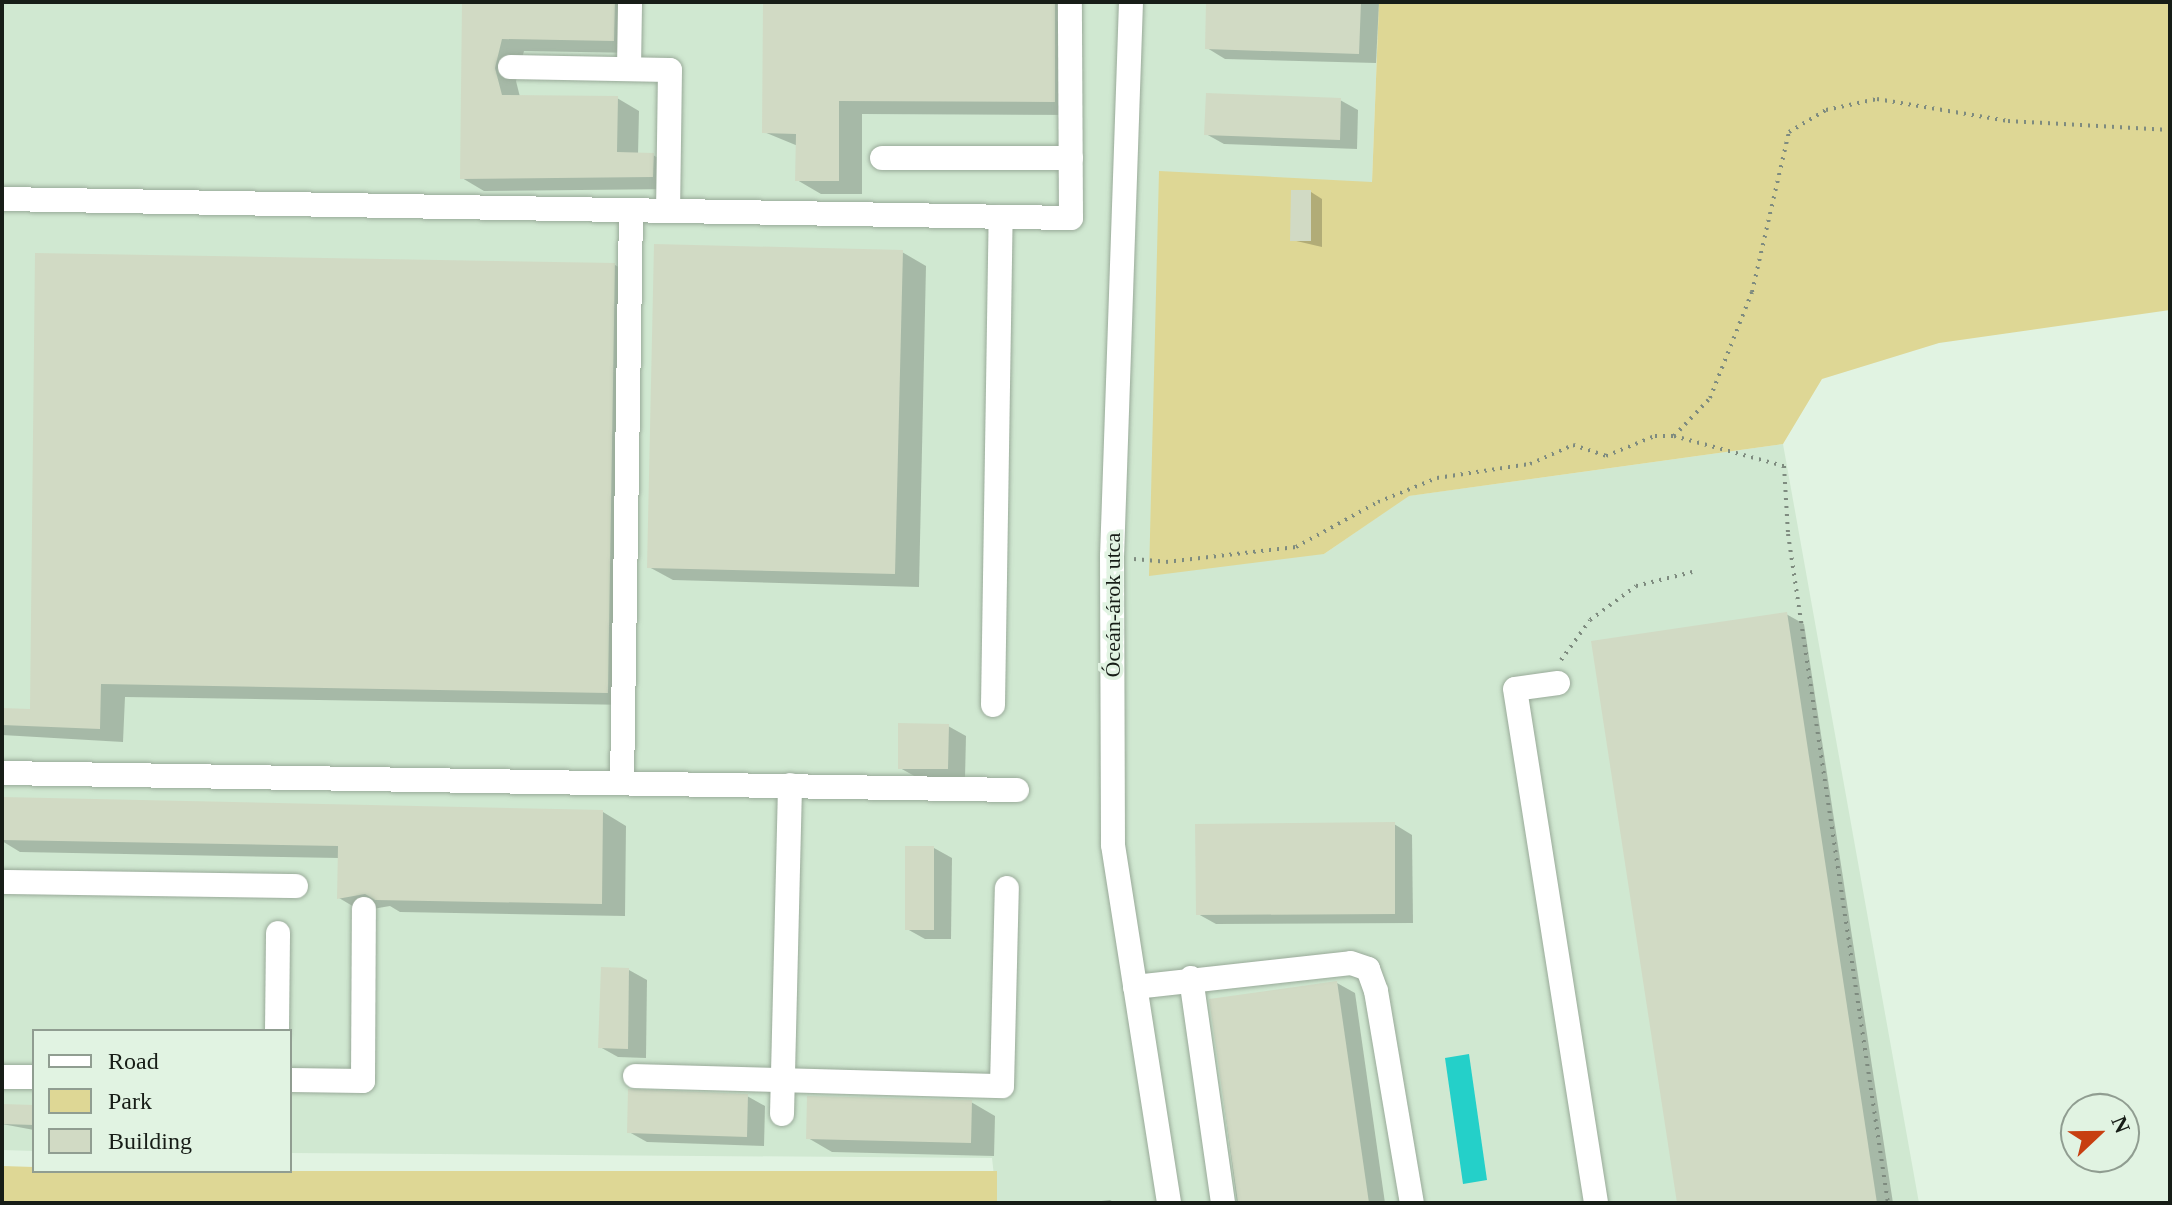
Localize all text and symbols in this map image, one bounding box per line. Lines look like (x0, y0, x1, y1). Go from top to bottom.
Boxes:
street label: Óceán-árok utca (1100, 533, 1126, 677)
legend (32, 1029, 292, 1173)
text: Road (108, 1048, 159, 1074)
text: Park (108, 1088, 152, 1114)
north arrow (2060, 1093, 2140, 1173)
text: N (2106, 1113, 2135, 1137)
text: Building (108, 1128, 192, 1154)

